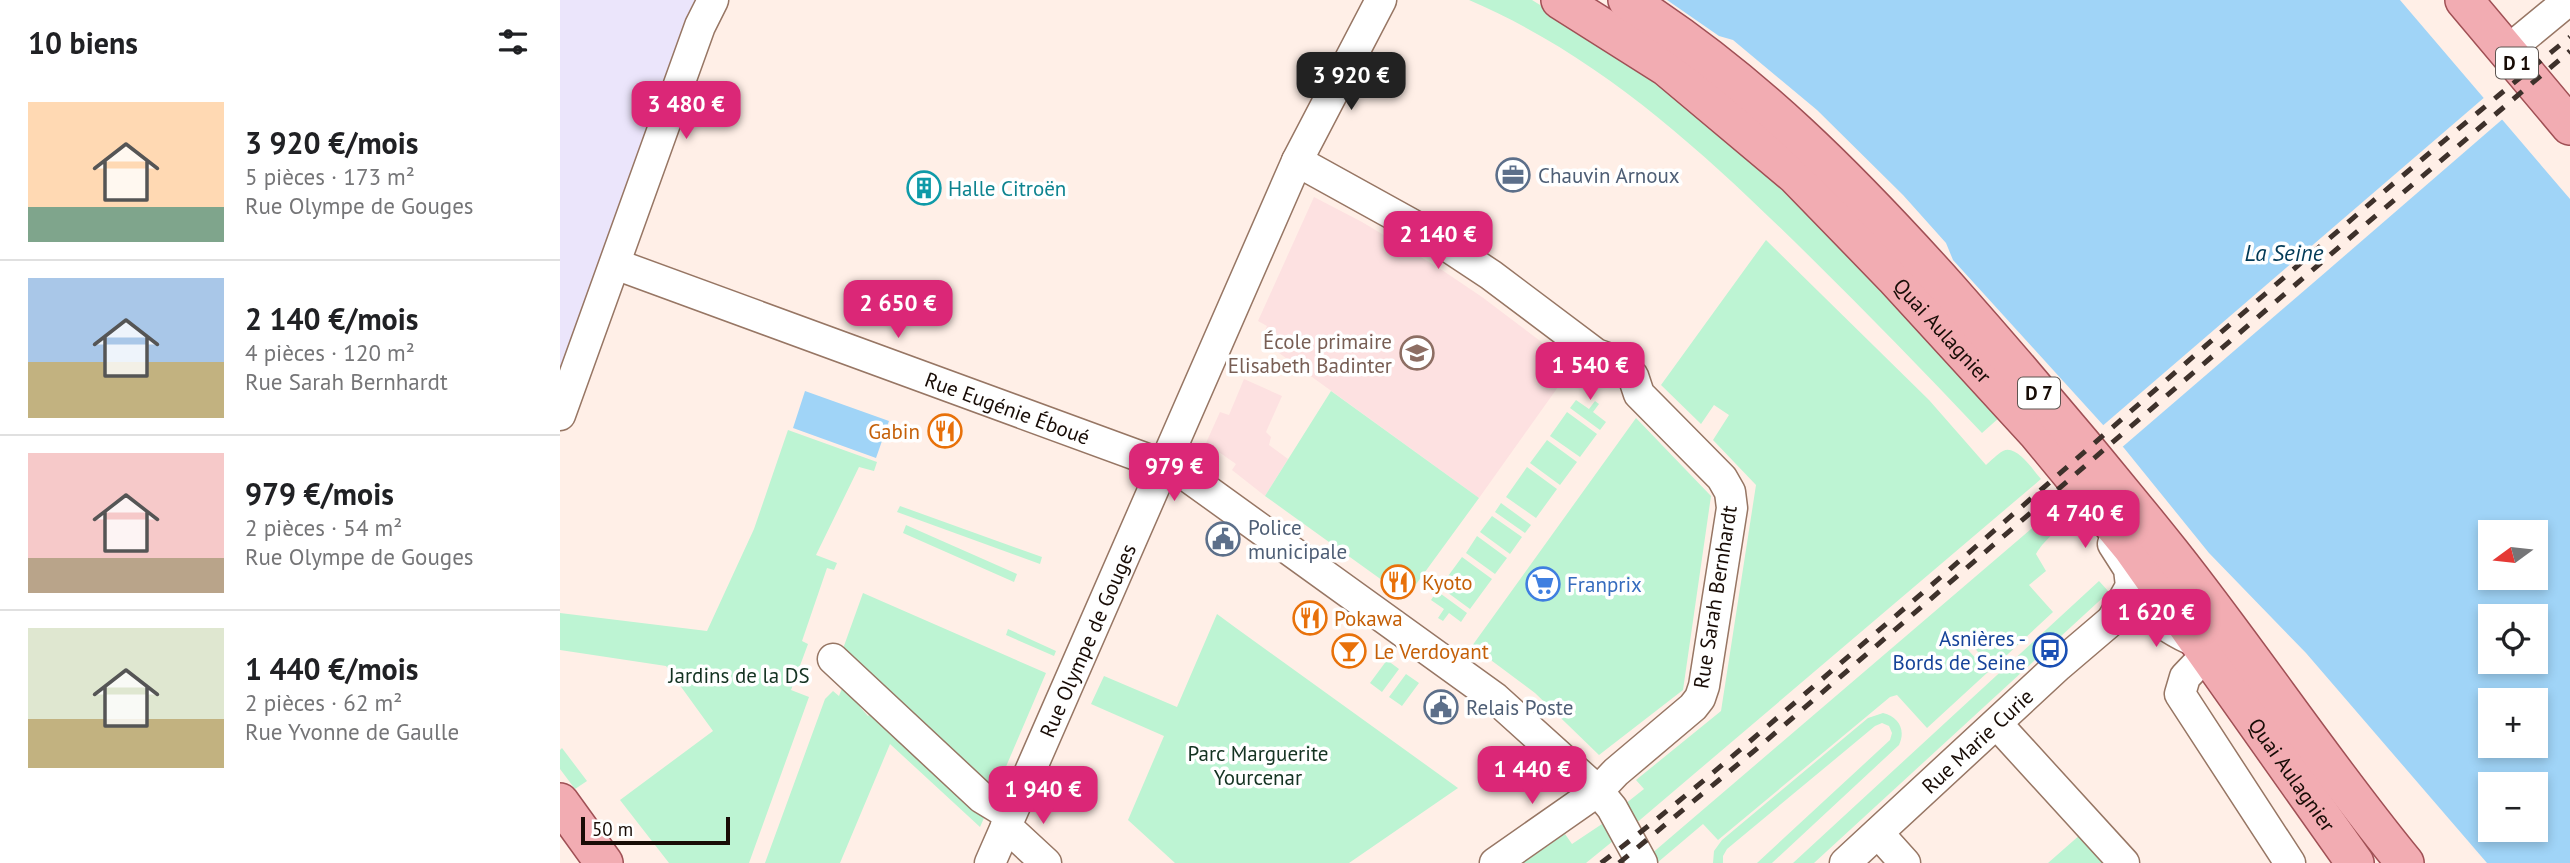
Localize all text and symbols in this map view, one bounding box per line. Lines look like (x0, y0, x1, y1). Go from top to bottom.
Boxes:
text: 10 biens (28, 23, 138, 62)
icon: filters (494, 23, 532, 61)
road number: D 1 (2496, 48, 2538, 78)
pin: 3 920 € (1286, 52, 1416, 112)
text: 3 920 € (1313, 60, 1389, 89)
pin: 3 480 € (621, 82, 751, 141)
text: 3 480 € (648, 89, 724, 118)
text: 3 920 €/mois (245, 123, 418, 162)
icon: home (84, 130, 168, 214)
office icon: Chauvin Arnoux (1494, 156, 1532, 194)
text: 5 pièces · 173 m² (245, 162, 415, 191)
place label: Chauvin Arnoux (1538, 162, 1680, 189)
building icon: Halle Citroën (905, 169, 943, 207)
place label: Halle Citroën (948, 175, 1066, 202)
text: Rue Olympe de Gouges (245, 191, 474, 220)
pin: 2 140 € (1373, 212, 1503, 271)
text: 2 140 € (1400, 219, 1476, 248)
water label: La Seine (2245, 238, 2324, 267)
street label: Quai Aulagnier (1888, 272, 1998, 388)
pin: 2 650 € (833, 280, 963, 340)
text: 2 650 € (860, 288, 936, 317)
text: 2 140 €/mois (245, 299, 418, 338)
icon: home (84, 306, 168, 390)
place label: École primaire Elisabeth Badinter (1228, 328, 1392, 379)
school or university icon: École primaire Elisabeth Badinter (1398, 334, 1436, 372)
text: 4 pièces · 120 m² (245, 338, 415, 367)
pin: 1 540 € (1525, 342, 1655, 402)
text: 1 540 € (1552, 350, 1628, 379)
street label: Rue Eugénie Éboué (921, 365, 1094, 450)
text: Rue Sarah Bernhardt (245, 367, 448, 396)
road number: D 7 (2018, 378, 2060, 408)
restaurant icon: Gabin (926, 412, 964, 450)
place label: Gabin (868, 418, 920, 445)
pin: 979 € (1125, 444, 1223, 503)
text: 979 € (1145, 451, 1203, 480)
text: 979 €/mois (245, 474, 394, 513)
icon: home (84, 481, 168, 565)
pin: 4 740 € (2020, 490, 2150, 550)
text: 4 740 € (2047, 498, 2123, 527)
street label: Rue Sarah Bernhardt (1687, 503, 1743, 691)
text: 2 pièces · 54 m² (245, 513, 402, 542)
place label: Police municipale (1248, 514, 1347, 565)
public building icon: Police municipale (1204, 520, 1242, 558)
north arrow (2478, 520, 2548, 590)
map controls (2478, 520, 2548, 842)
street label: Rue Olympe de Gouges (1033, 539, 1142, 741)
text: Rue Olympe de Gouges (245, 542, 474, 571)
restaurant icon: Kyoto (1379, 563, 1417, 601)
supermarket icon: Franprix (1524, 565, 1562, 603)
place label: Kyoto (1422, 569, 1473, 596)
place label: Franprix (1567, 571, 1642, 598)
pin: 1 620 € (2091, 590, 2221, 649)
text: 1 620 € (2118, 597, 2194, 626)
restaurant icon: Pokawa (1291, 599, 1329, 637)
button: locate (2478, 604, 2548, 674)
place label: Pokawa (1334, 605, 1403, 632)
place label: Asnières - Bords de Seine (1892, 625, 2026, 676)
bus stop icon: Asnières - Bords de Seine (2031, 631, 2069, 669)
bar icon: Le Verdoyant (1330, 632, 1368, 670)
place label: Le Verdoyant (1374, 638, 1489, 665)
text: 1 440 €/mois (245, 649, 418, 688)
icon: home (84, 656, 168, 740)
park label: Jardins de la DS (667, 662, 810, 689)
street label: Rue Marie Curie (1916, 683, 2039, 799)
text: 2 pièces · 62 m² (245, 688, 402, 717)
public building icon: Relais Poste (1422, 688, 1460, 726)
button: + (2478, 688, 2548, 758)
place label: Relais Poste (1466, 694, 1573, 721)
street label: Quai Aulagnier (2243, 712, 2342, 837)
text: Rue Yvonne de Gaulle (245, 717, 459, 746)
park label: Parc Marguerite Yourcenar (1188, 740, 1328, 791)
pin: 1 440 € (1467, 746, 1597, 806)
text: 1 440 € (1494, 754, 1570, 783)
pin: 1 940 € (978, 766, 1108, 826)
button: − (2478, 772, 2548, 842)
text: 1 940 € (1005, 774, 1081, 803)
scale bar (581, 814, 730, 846)
text: 50 m (592, 817, 633, 841)

